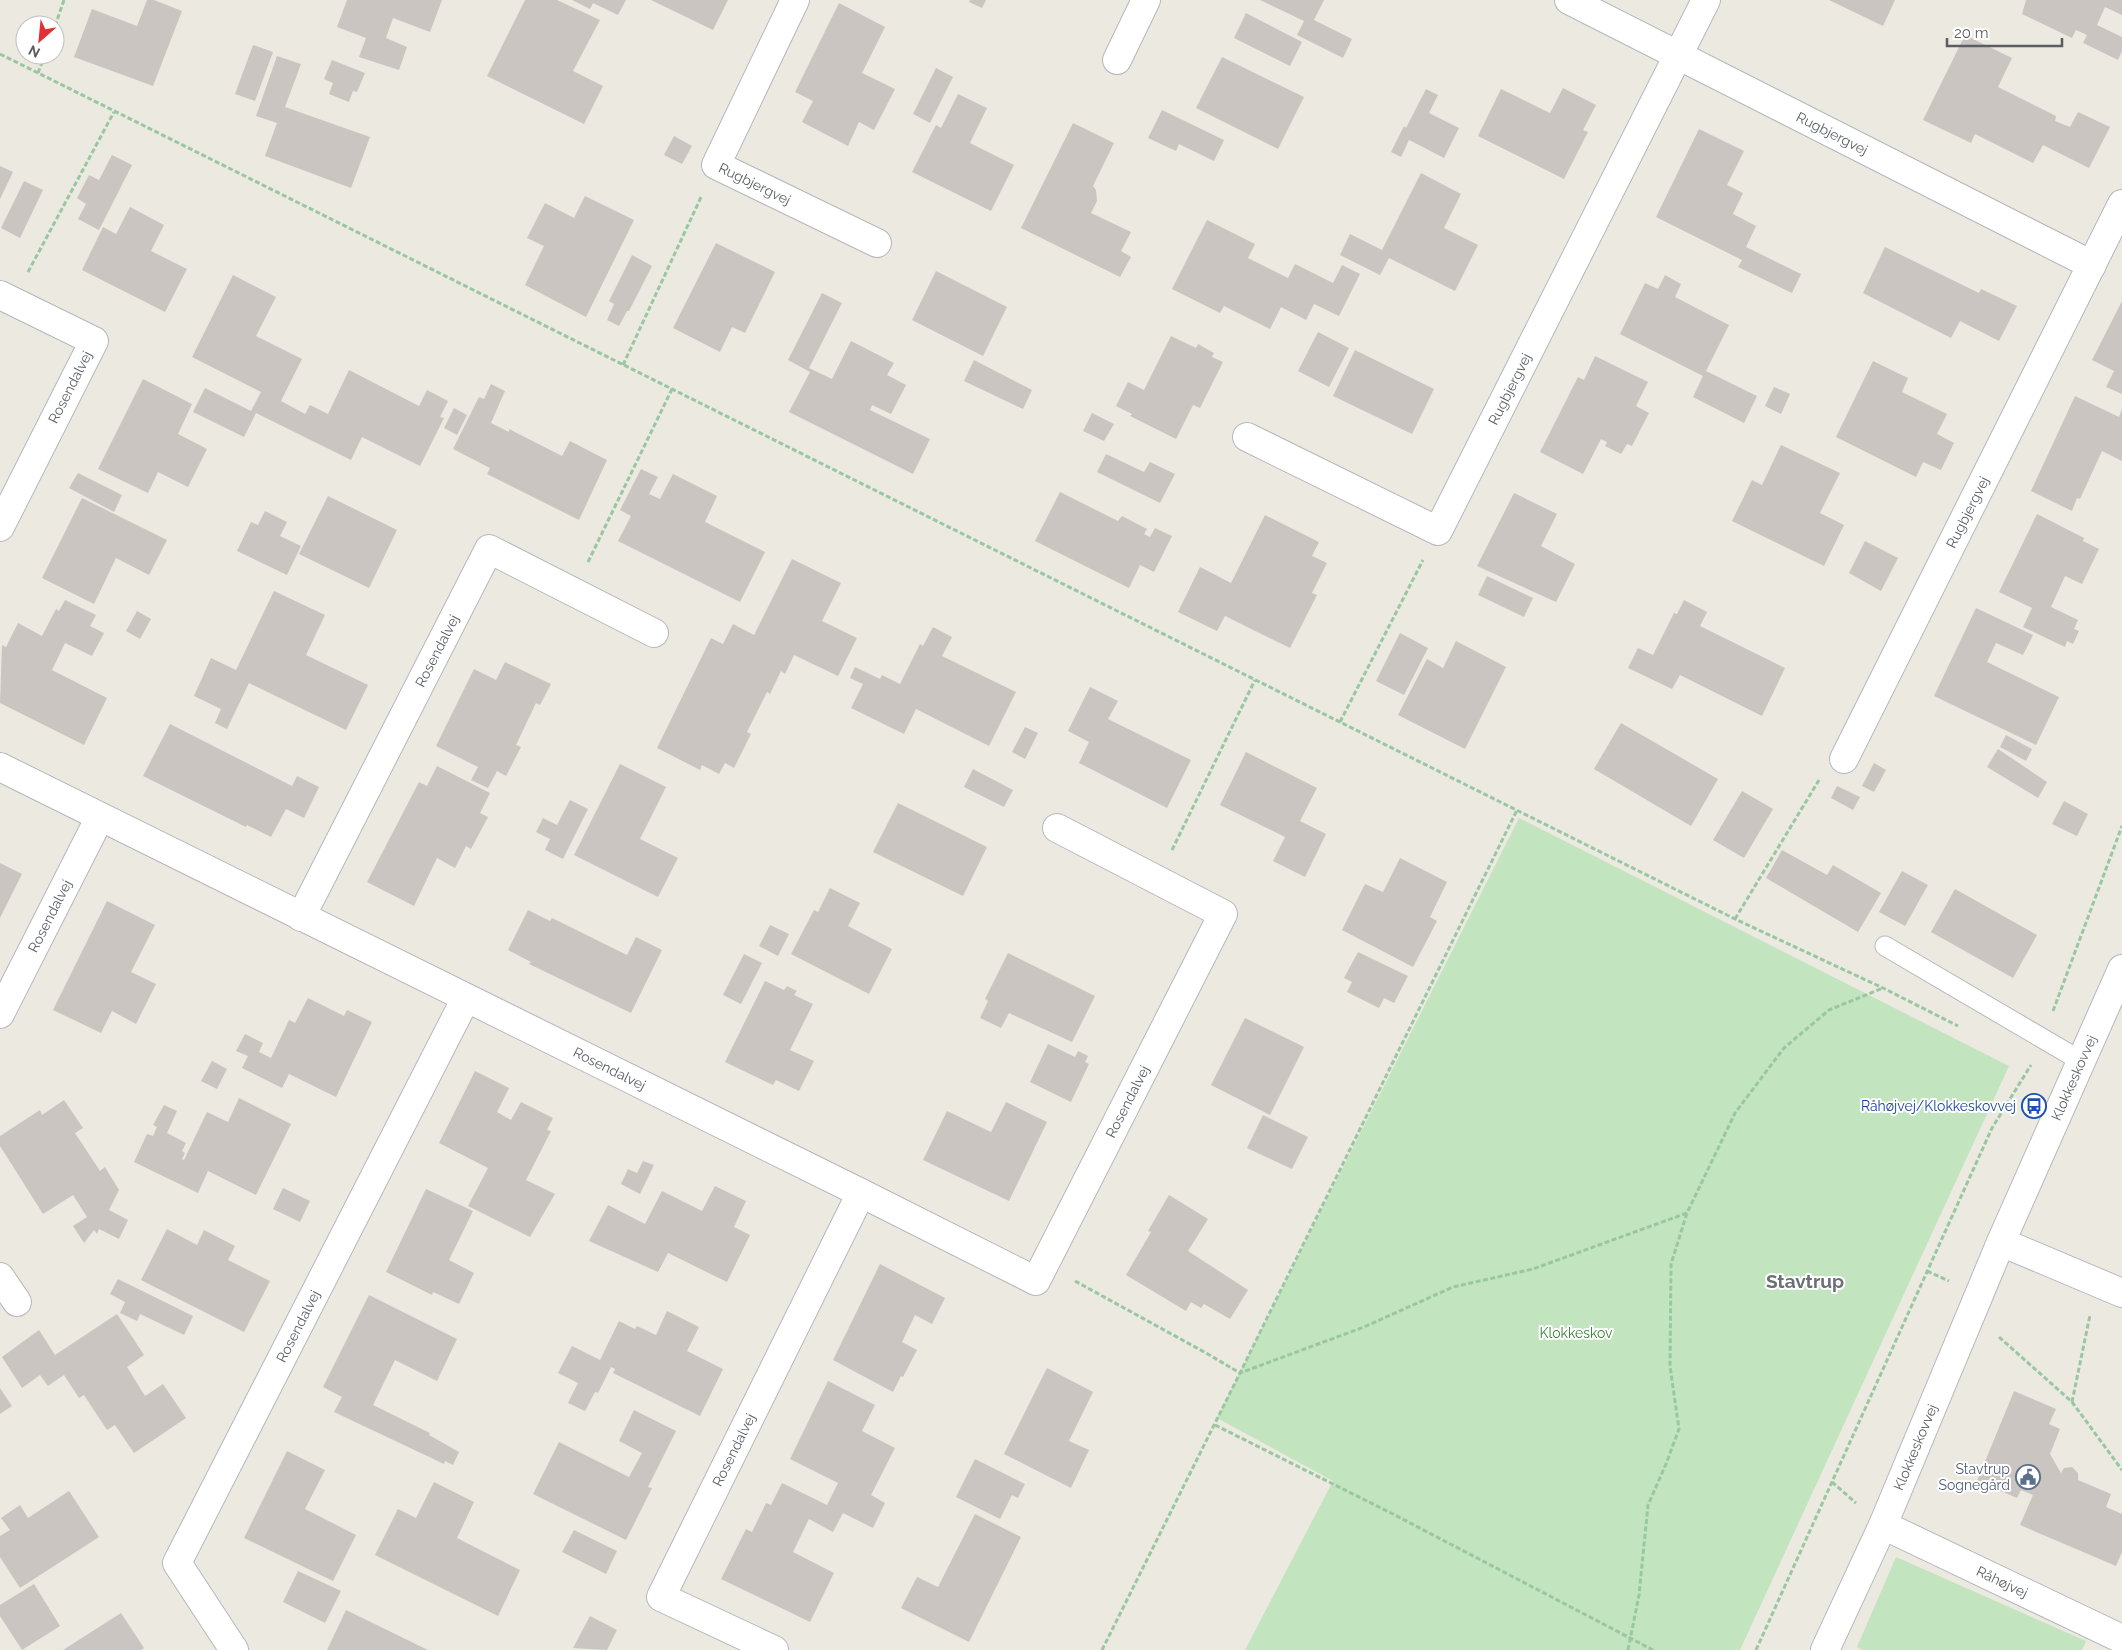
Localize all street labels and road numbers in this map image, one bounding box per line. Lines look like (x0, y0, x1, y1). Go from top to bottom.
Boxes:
street label: Rugbjergvej (1794, 109, 1871, 158)
street label: Rugbjergvej (716, 160, 793, 208)
street label: Rosendalvej (45, 348, 95, 426)
street label: Rugbjergvej (1485, 351, 1534, 427)
street label: Rugbjergvej (1943, 474, 1992, 551)
street label: Rosendalvej (412, 612, 462, 690)
street label: Rosendalvej (25, 877, 75, 955)
street label: Klokkeskovvej (2048, 1033, 2100, 1123)
street label: Rosendalvej (571, 1044, 648, 1093)
street label: Rosendalvej (1102, 1063, 1153, 1140)
street label: Rosendalvej (273, 1287, 323, 1365)
street label: Klokkeskovvej (1890, 1402, 1940, 1493)
street label: Rosendalvej (709, 1411, 759, 1489)
street label: Råhøjvej (1974, 1563, 2030, 1601)

